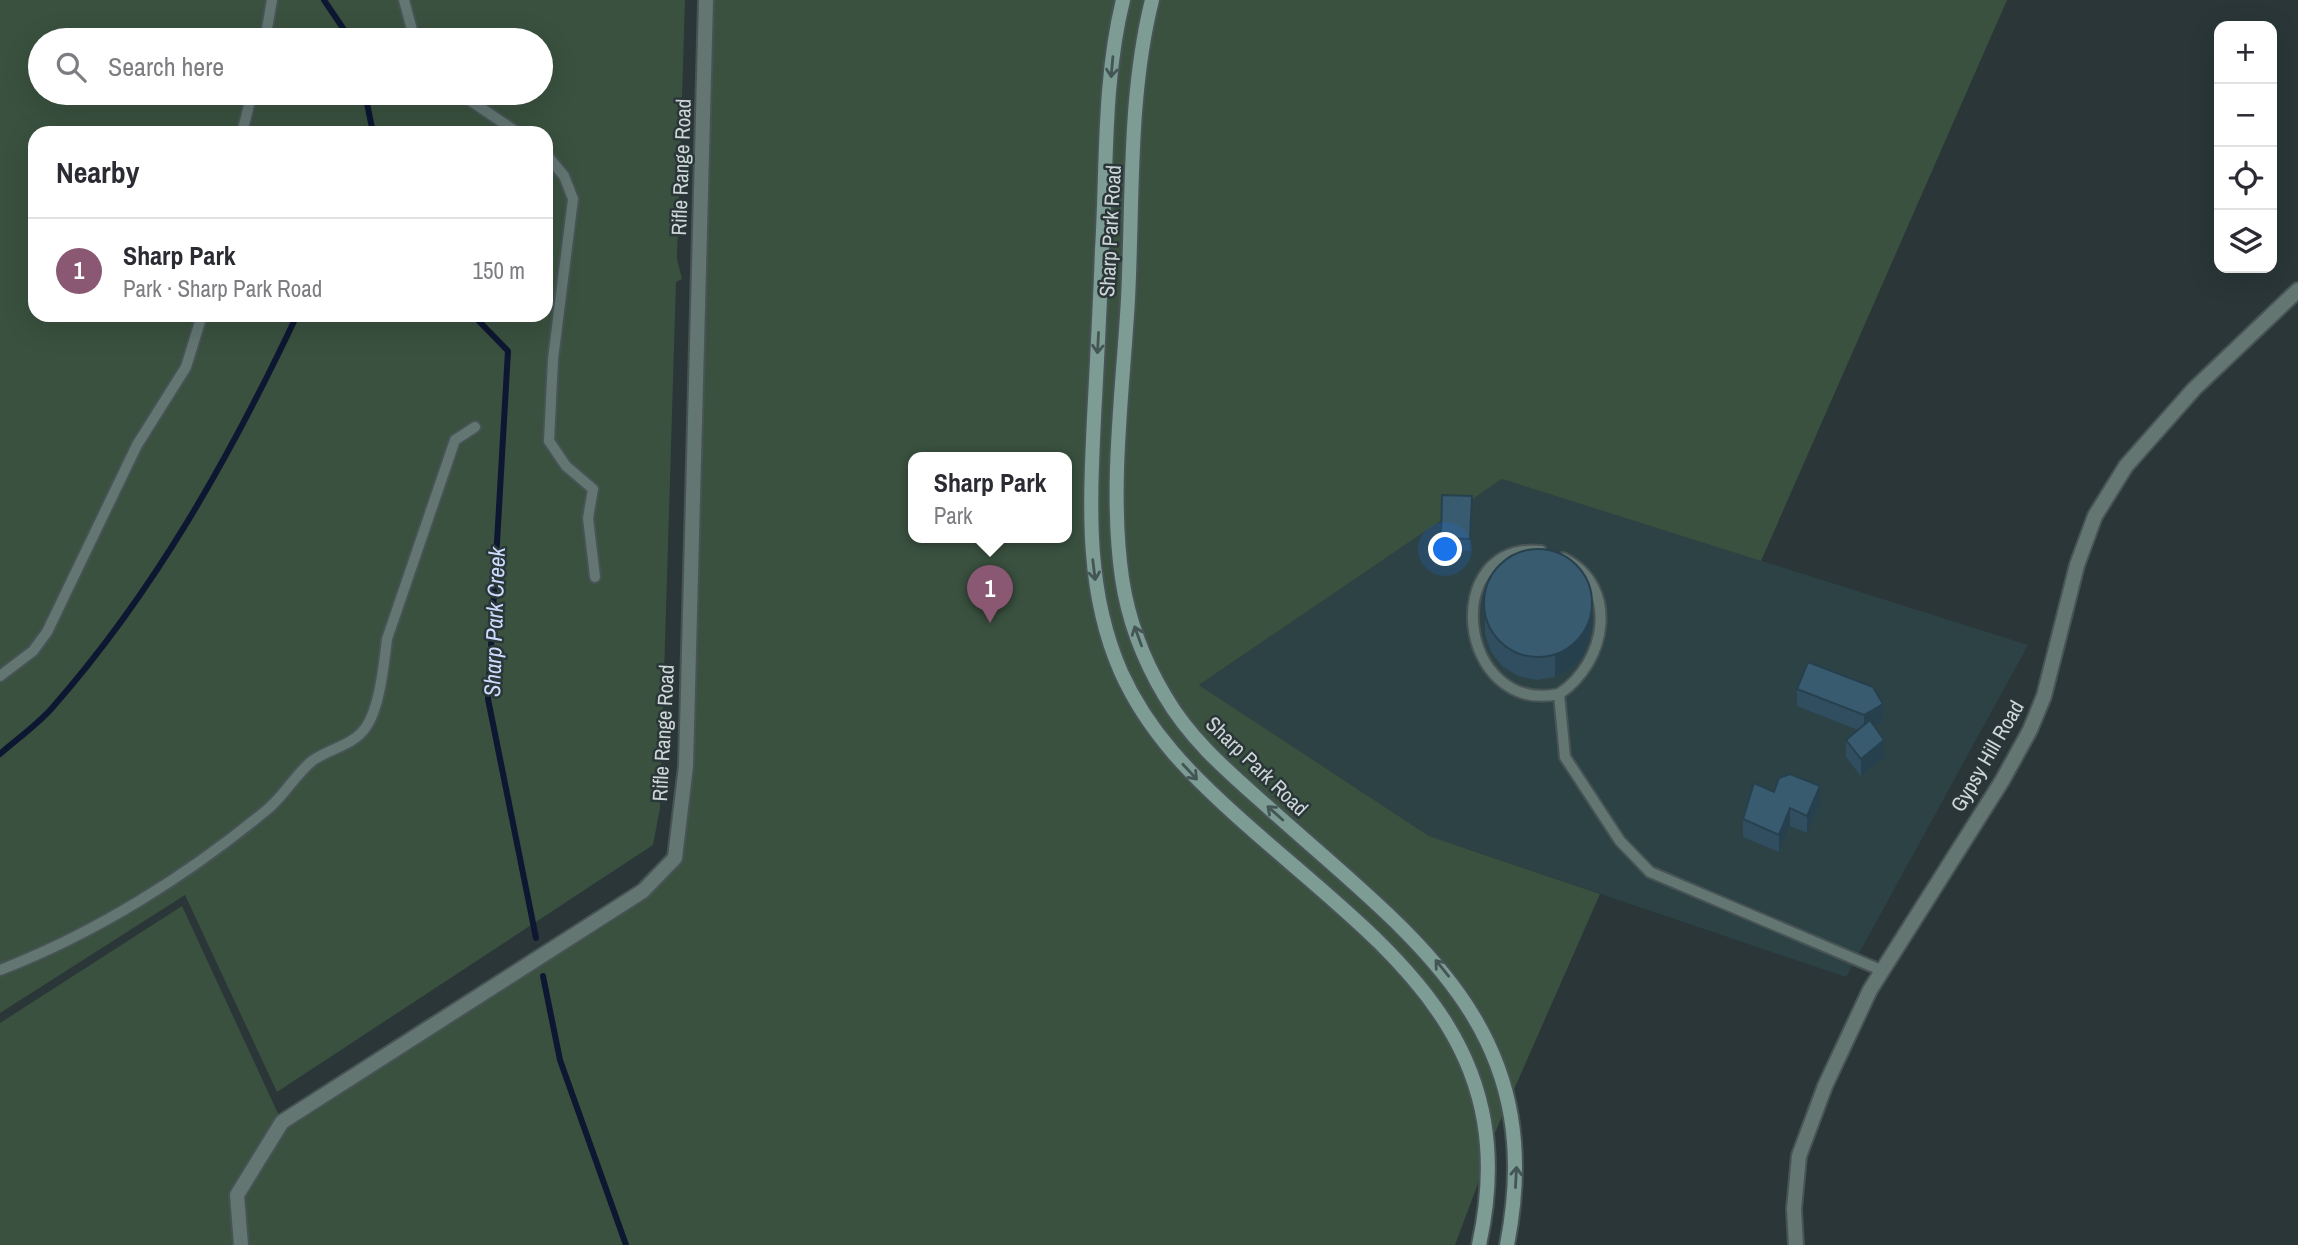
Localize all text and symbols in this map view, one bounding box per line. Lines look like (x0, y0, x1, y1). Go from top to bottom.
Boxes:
map controls (2214, 21, 2277, 273)
button: + (2214, 21, 2277, 84)
search box (28, 28, 553, 105)
icon: search (52, 48, 90, 86)
text: Search here (108, 49, 224, 84)
one-way arrow (1105, 55, 1118, 78)
button: − (2214, 84, 2277, 147)
street label: Rifle Range Road (664, 98, 698, 236)
button: locate (2214, 147, 2277, 210)
text: Nearby (56, 152, 139, 192)
street label: Sharp Park Road (1092, 164, 1128, 298)
button: layers (2214, 210, 2277, 273)
text: Sharp Park (123, 238, 236, 273)
text: 1 (74, 255, 84, 286)
text: 150 m (473, 255, 525, 286)
text: Park · Sharp Park Road (123, 273, 322, 304)
one-way arrow (1091, 331, 1104, 354)
popup (908, 452, 1072, 543)
text: Sharp Park (934, 465, 1046, 500)
text: Park (934, 500, 972, 531)
your location (1428, 532, 1462, 566)
water label: Sharp Park Creek (476, 545, 512, 697)
one-way arrow (1087, 559, 1100, 581)
pin: 1 (967, 565, 1013, 623)
one-way arrow (1131, 626, 1143, 648)
street label: Rifle Range Road (645, 664, 681, 802)
street label: Gypsy Hill Road (1943, 695, 2031, 817)
street label: Sharp Park Road (1199, 710, 1315, 822)
one-way arrow (1181, 763, 1198, 780)
one-way arrow (1267, 805, 1284, 822)
one-way arrow (1434, 960, 1449, 978)
one-way arrow (1510, 1166, 1523, 1189)

